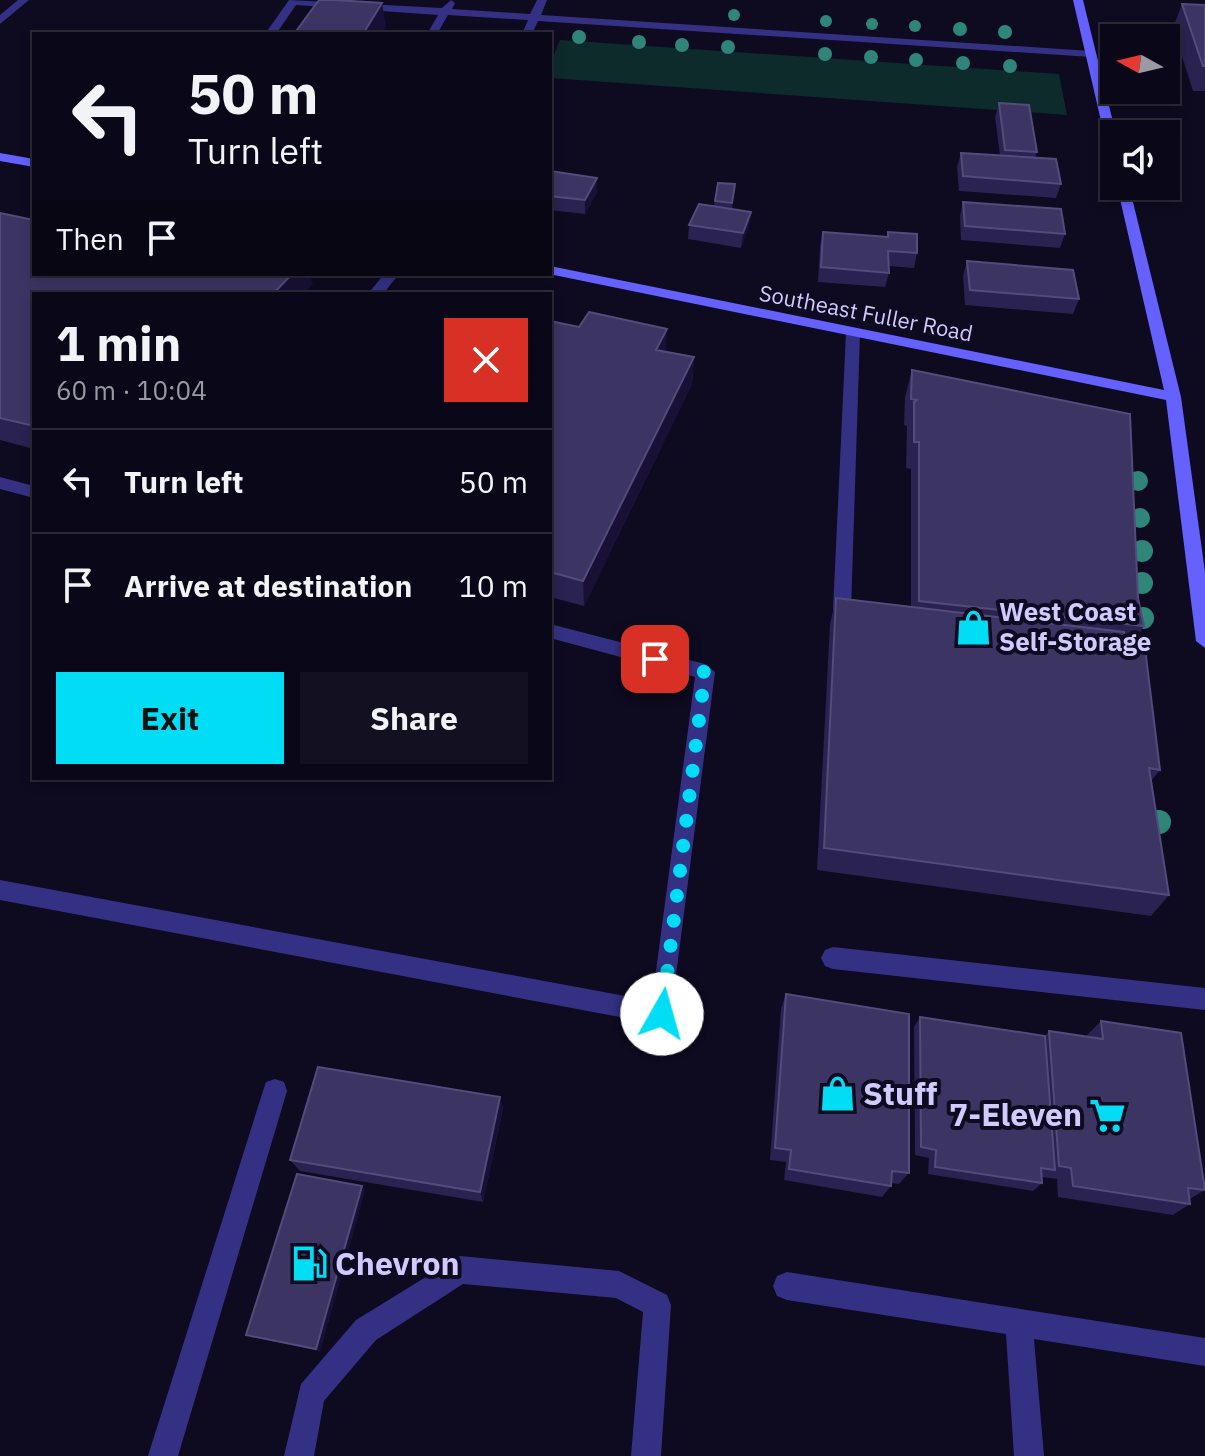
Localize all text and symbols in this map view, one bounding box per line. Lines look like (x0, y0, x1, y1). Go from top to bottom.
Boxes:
north arrow (1100, 24, 1180, 104)
map controls (1100, 24, 1180, 200)
text: 50 m (188, 57, 318, 129)
icon: left (56, 64, 160, 168)
button: sound (1100, 120, 1180, 200)
text: Turn left (188, 127, 323, 174)
icon: arrive (140, 216, 184, 260)
text: Then (56, 219, 124, 258)
street label: Southeast Fuller Road (757, 278, 975, 347)
text: 1 min (56, 312, 181, 374)
button: close (444, 318, 528, 402)
text: 60 m · 10:04 (56, 373, 207, 407)
icon: left (56, 459, 100, 503)
text: Turn left (124, 462, 243, 501)
text: 50 m (459, 462, 528, 501)
icon: arrive (56, 563, 100, 607)
text: Arrive at destination (124, 566, 412, 605)
text: 10 m (459, 566, 528, 605)
place label: West Coast Self-Storage (999, 594, 1151, 658)
shop icon: West Coast Self-Storage (954, 608, 992, 646)
pin (621, 625, 689, 693)
icon: arrive (633, 637, 677, 681)
button: Exit (56, 672, 284, 764)
button: Share (300, 672, 528, 764)
position arrow (620, 972, 704, 1056)
place label: Stuff (863, 1072, 938, 1114)
shop icon: Stuff (818, 1075, 856, 1113)
place label: 7-Eleven (949, 1093, 1082, 1135)
supermarket icon: 7-Eleven (1089, 1096, 1127, 1134)
place label: Chevron (335, 1242, 460, 1284)
fuel station icon: Chevron (290, 1245, 328, 1283)

